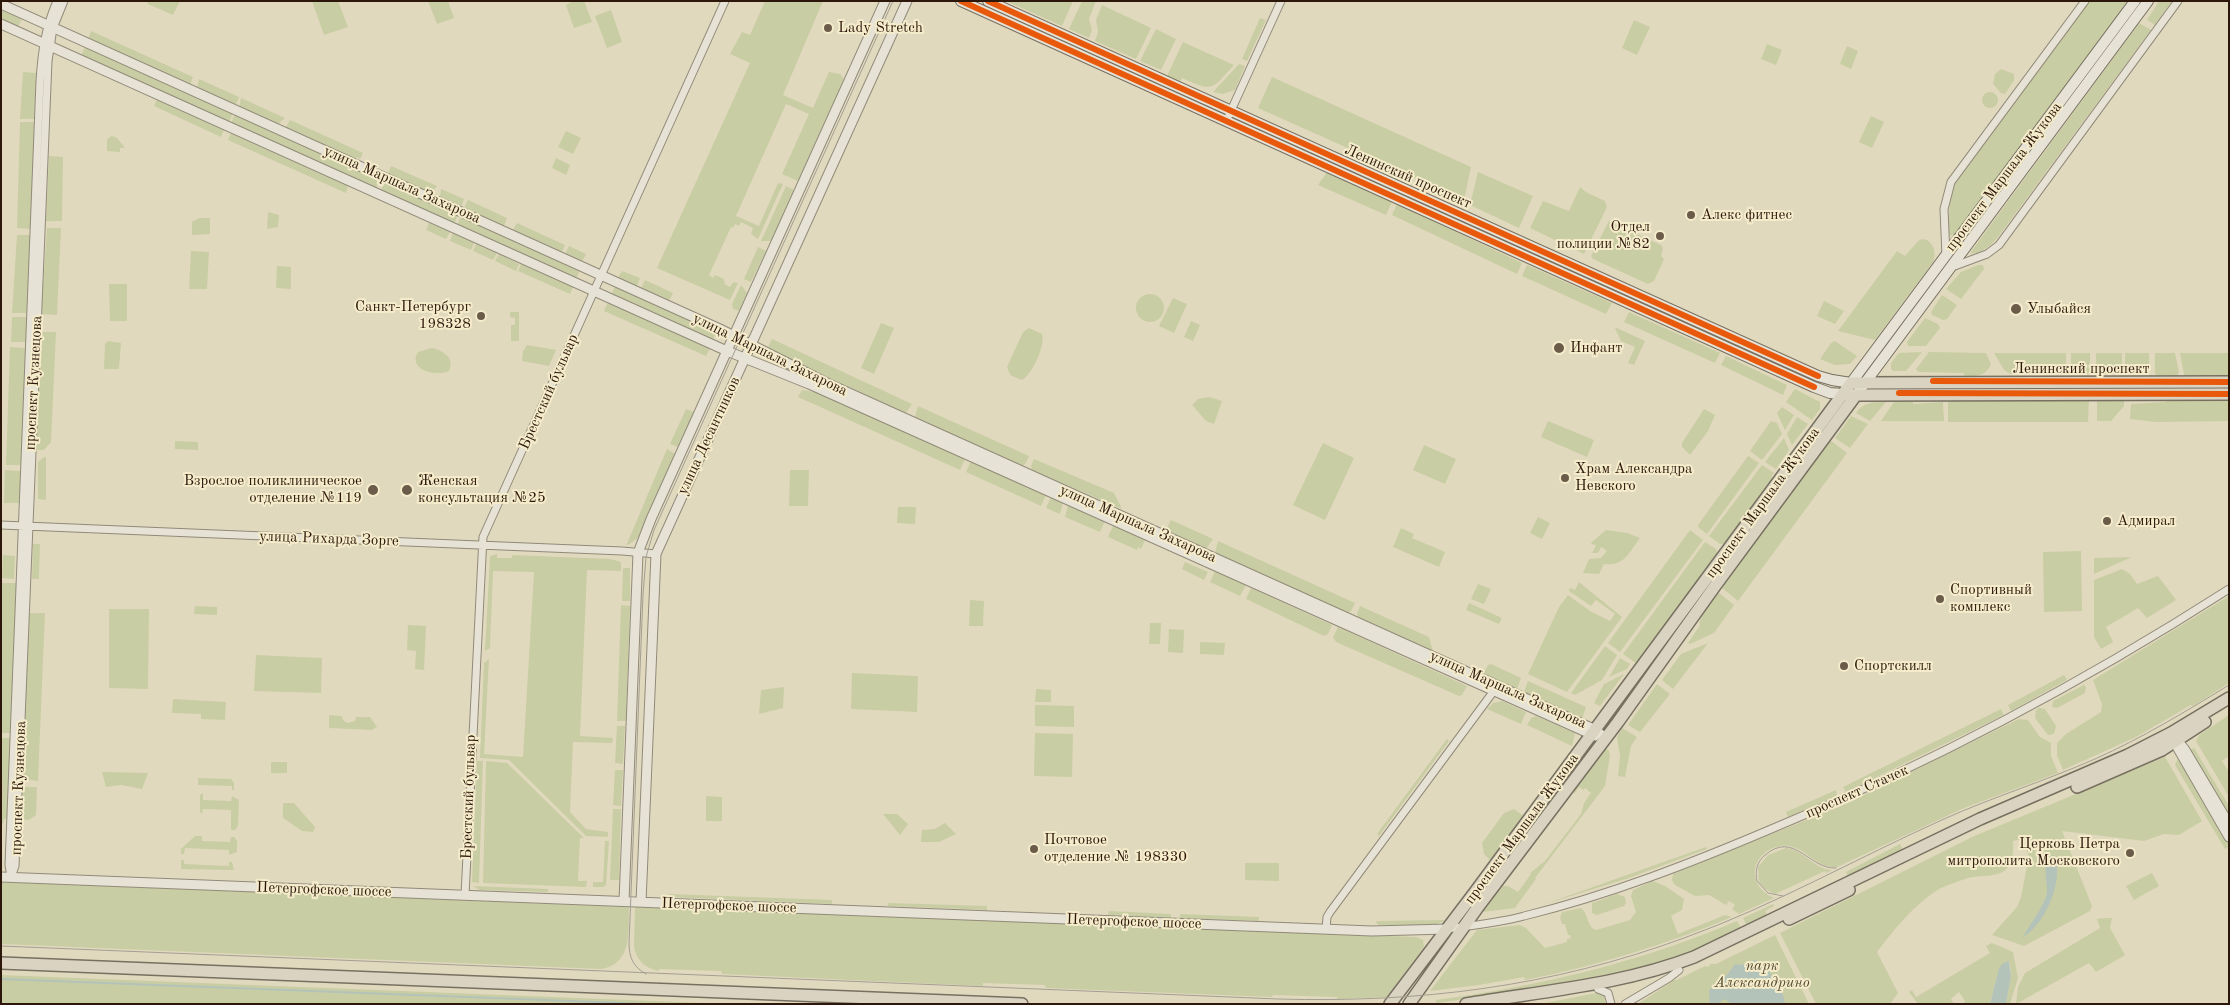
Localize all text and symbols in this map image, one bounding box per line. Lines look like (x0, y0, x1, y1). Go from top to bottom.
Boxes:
place label: Lady Stretch (838, 19, 923, 37)
marker: Lady Stretch (822, 22, 834, 34)
street label: проспект Маршала Жукова (1942, 99, 2066, 255)
street label: Ленинский проспект (1342, 141, 1474, 213)
street label: улица Маршала Захарова (321, 142, 483, 228)
place label: Алекс фитнес (1701, 206, 1792, 224)
marker: Алекс фитнес (1685, 209, 1697, 221)
place label: Отдел полиции №82 (1557, 218, 1650, 253)
marker: Отдел полиции №82 (1654, 230, 1666, 242)
place label: Санкт-Петербург 198328 (355, 298, 471, 333)
place label: Улыбайся (2027, 300, 2091, 318)
marker: Улыбайся (2009, 302, 2023, 316)
marker: Санкт-Петербург 198328 (475, 310, 487, 322)
street label: улица Маршала Захарова (690, 310, 850, 400)
street label: проспект Кузнецова (21, 315, 47, 451)
street label: Брестский бульвар (515, 331, 583, 453)
place label: Инфант (1570, 339, 1622, 357)
marker: Инфант (1552, 341, 1566, 355)
street label: Ленинский проспект (2012, 360, 2150, 378)
street label: улица Десантников (674, 374, 744, 498)
street label: проспект Маршала Жукова (1702, 424, 1824, 582)
place label: Храм Александра Невского (1575, 460, 1692, 495)
place label: Взрослое поликлиническое отделение №119 (184, 472, 362, 507)
place label: Женская консультация №25 (418, 472, 546, 507)
marker: Храм Александра Невского (1559, 472, 1571, 484)
street label: улица Маршала Захарова (1057, 481, 1219, 567)
marker: Взрослое поликлиническое отделение №119 (366, 483, 380, 497)
marker: Женская консультация №25 (400, 483, 414, 497)
place label: Адмирал (2117, 512, 2175, 530)
marker: Адмирал (2101, 515, 2113, 527)
street label: улица Рихарда Зорге (259, 528, 399, 550)
place label: Спортивный комплекс (1950, 581, 2032, 616)
marker: Спортивный комплекс (1934, 593, 1946, 605)
street label: улица Маршала Захарова (1427, 647, 1589, 733)
place label: Спортскилл (1854, 657, 1932, 675)
marker: Спортскилл (1838, 660, 1850, 672)
street label: проспект Кузнецова (8, 720, 30, 856)
street label: Брестский бульвар (458, 734, 480, 860)
street label: проспект Маршала Жукова (1461, 750, 1583, 908)
street label: проспект Стачек (1803, 761, 1911, 823)
place label: Почтовое отделение № 198330 (1044, 831, 1187, 866)
place label: Церковь Петра митрополита Московского (1948, 835, 2120, 870)
marker: Почтовое отделение № 198330 (1028, 843, 1040, 855)
marker: Церковь Петра митрополита Московского (2124, 847, 2136, 859)
street label: Петергофское шоссе (256, 879, 392, 901)
street label: Петергофское шоссе (661, 895, 797, 917)
street label: Петергофское шоссе (1066, 911, 1202, 933)
park label: парк Александрино (1714, 957, 1810, 992)

